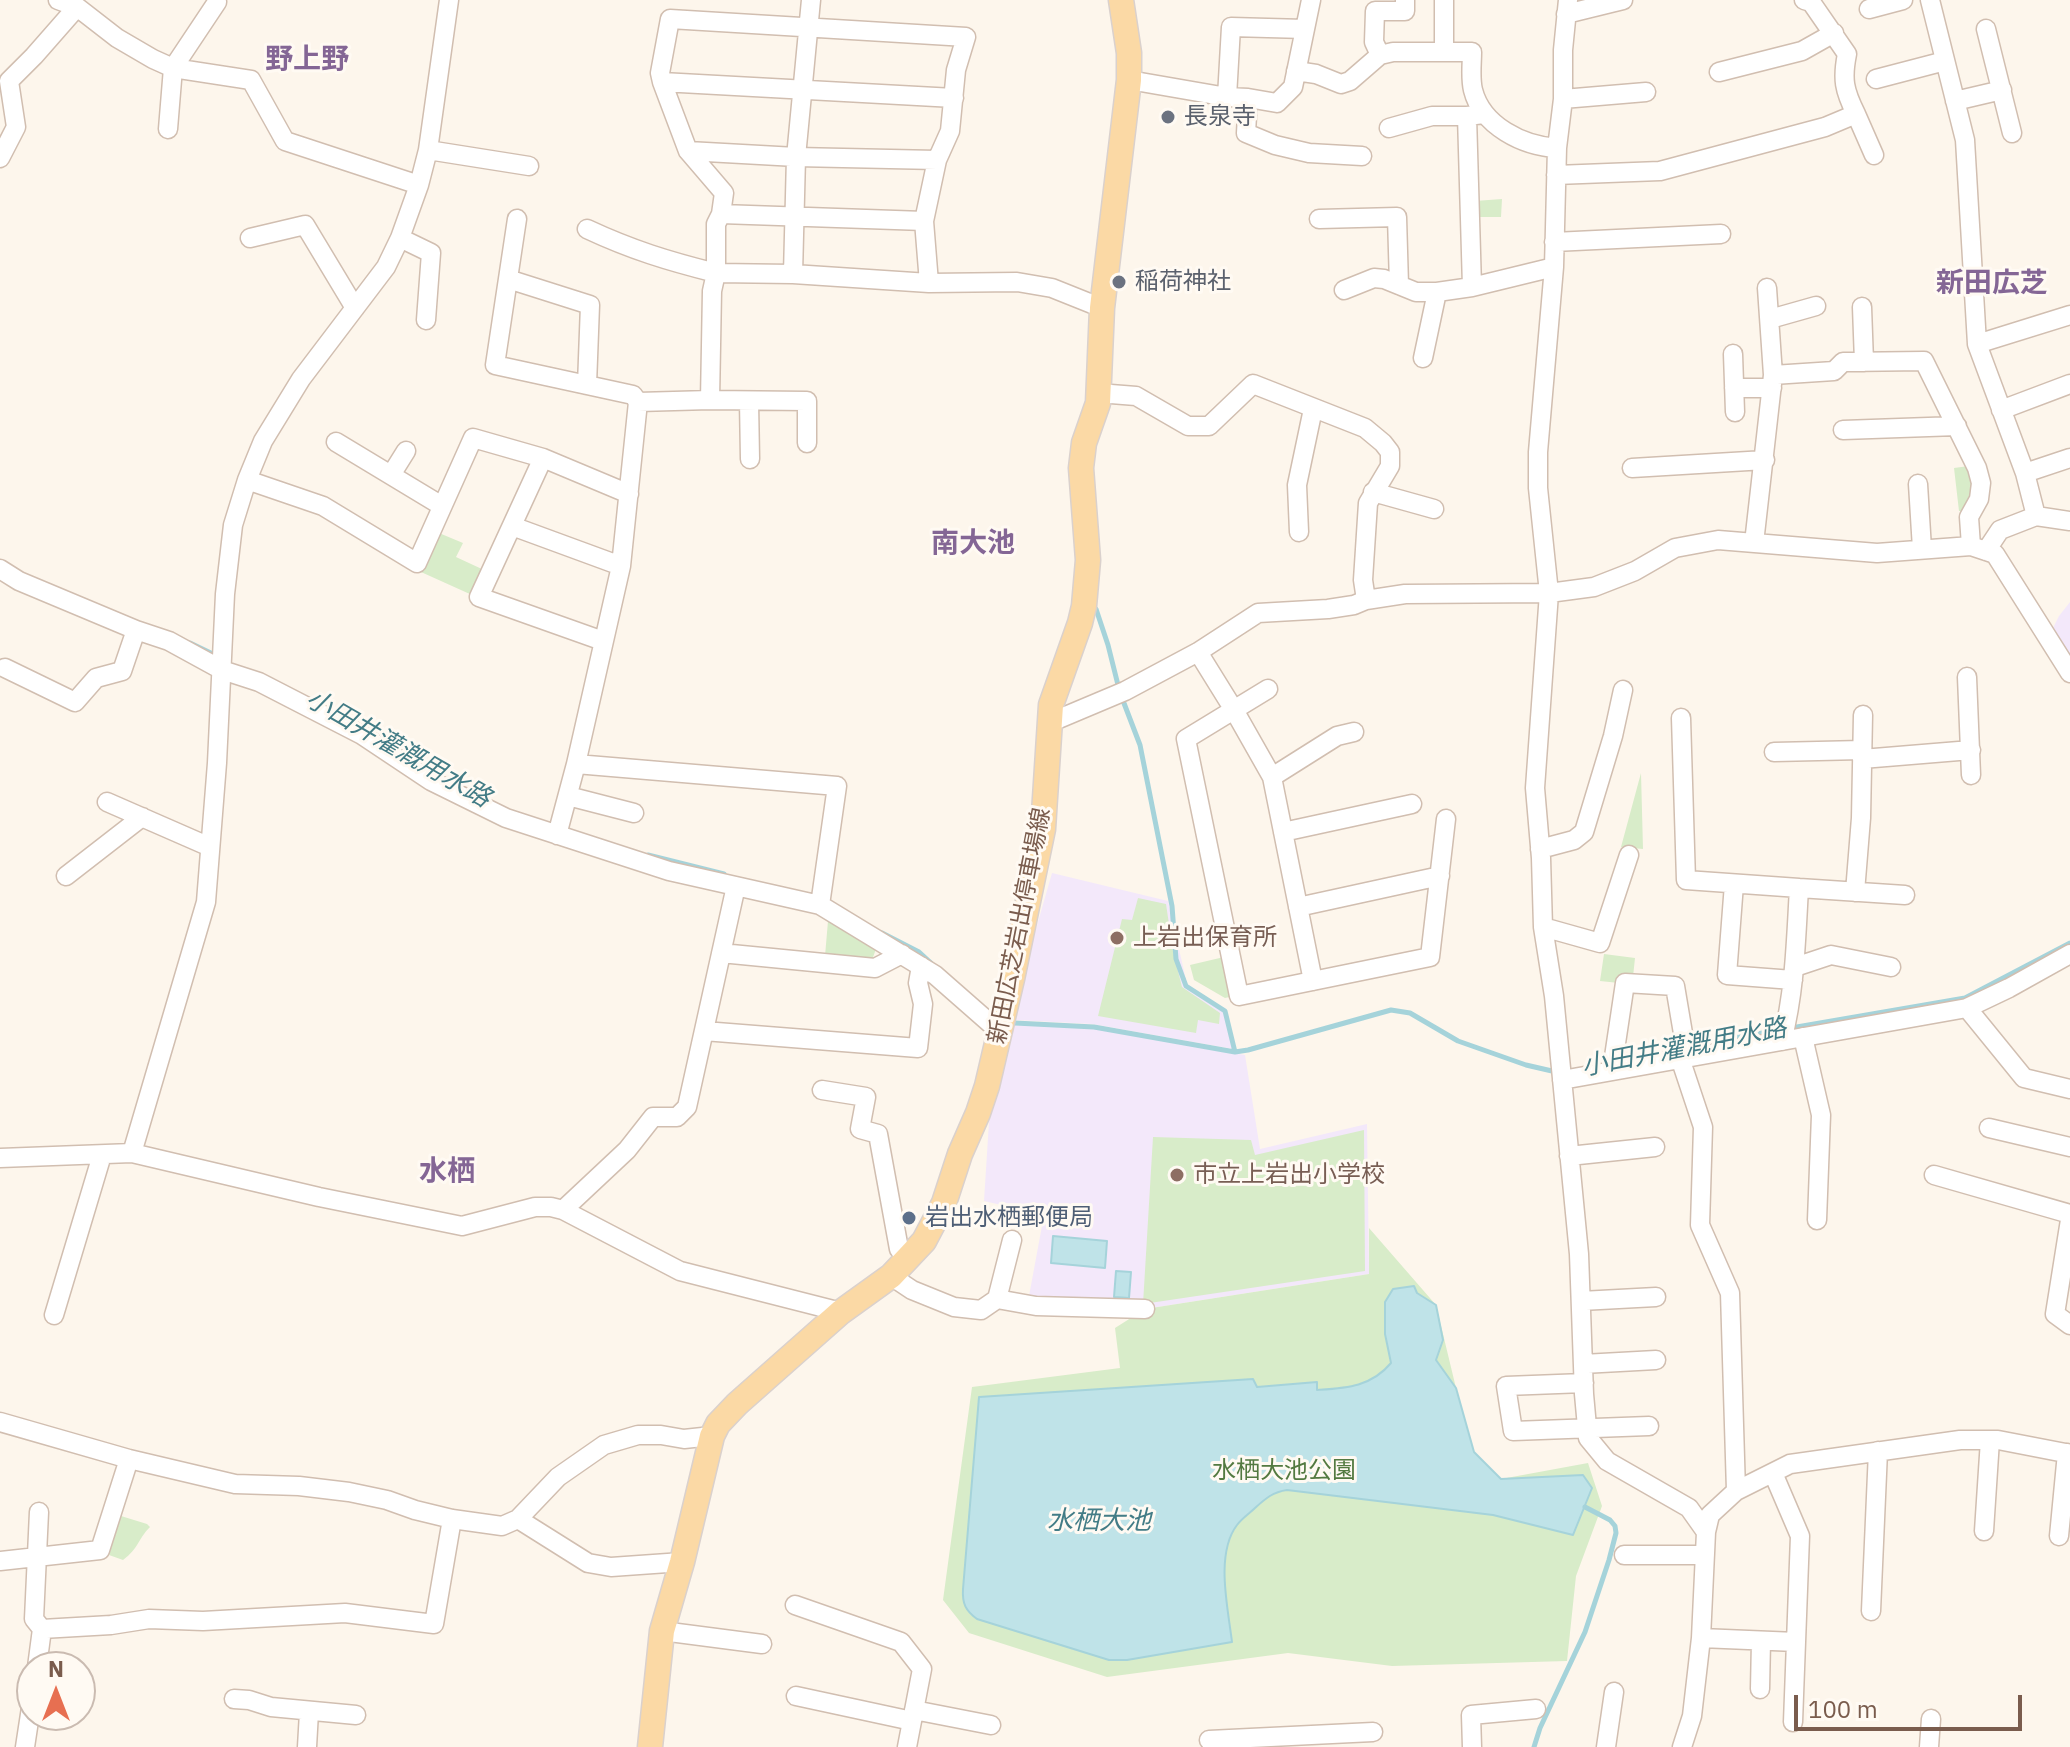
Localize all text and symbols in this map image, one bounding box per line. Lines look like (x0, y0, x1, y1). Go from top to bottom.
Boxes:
district label: 野上野 (265, 43, 349, 77)
place label: 長泉寺 (1184, 103, 1256, 131)
marker: 長泉寺 (1159, 108, 1177, 126)
district label: 新田広芝 (1936, 267, 2048, 301)
place label: 稲荷神社 (1135, 268, 1231, 296)
marker: 稲荷神社 (1110, 273, 1128, 291)
district label: 南大池 (931, 527, 1015, 561)
water label: 小田井灌漑用水路 (300, 683, 496, 815)
street label: 新田広芝岩出停車場線 (983, 805, 1057, 1047)
place label: 上岩出保育所 (1133, 924, 1277, 952)
marker: 上岩出保育所 (1108, 929, 1126, 947)
water label: 小田井灌漑用水路 (1579, 1013, 1789, 1083)
district label: 水栖 (419, 1155, 475, 1189)
place label: 市立上岩出小学校 (1193, 1161, 1385, 1189)
marker: 市立上岩出小学校 (1168, 1166, 1186, 1184)
place label: 岩出水栖郵便局 (925, 1204, 1093, 1232)
marker: 岩出水栖郵便局 (900, 1209, 918, 1227)
park label: 水栖大池公園 (1212, 1457, 1356, 1485)
water label: 水栖大池 (1047, 1505, 1151, 1537)
north arrow (16, 1651, 96, 1731)
text: N (48, 1654, 64, 1683)
scale bar (1798, 1679, 2026, 1729)
text: 100 m (1808, 1693, 1878, 1725)

